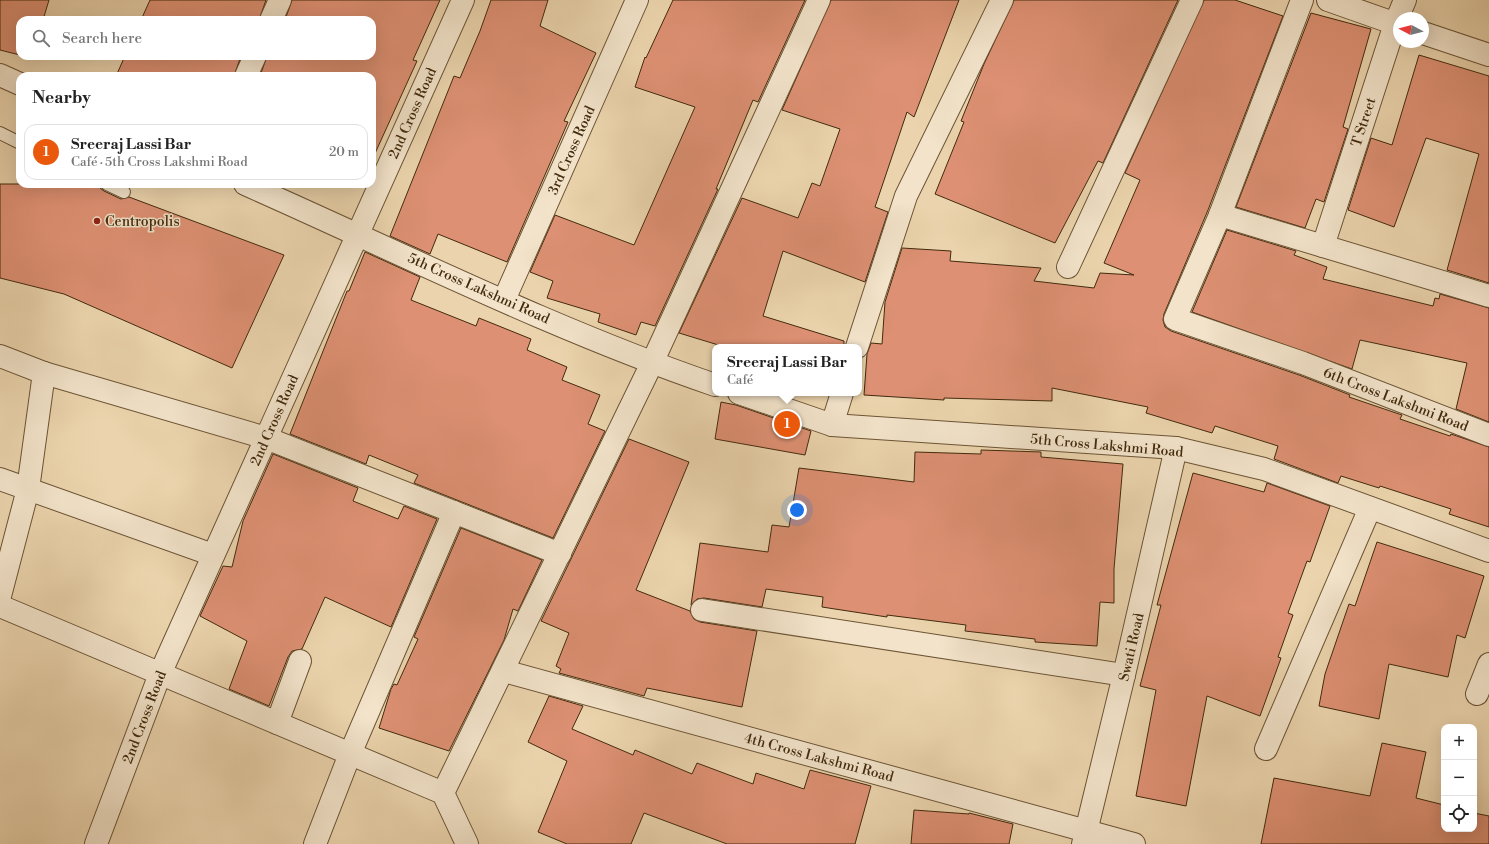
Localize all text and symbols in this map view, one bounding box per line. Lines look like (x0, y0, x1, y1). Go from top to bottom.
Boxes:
north arrow (1393, 12, 1429, 48)
search box (16, 16, 376, 60)
icon: search (30, 27, 52, 49)
text: Search here (62, 29, 142, 48)
street label: 2nd Cross Road (385, 65, 441, 162)
text: Nearby (32, 87, 91, 109)
street label: T Street (1348, 95, 1380, 149)
street label: 3rd Cross Road (544, 103, 600, 198)
text: Sreeraj Lassi Bar (71, 135, 191, 154)
text: 1 (43, 144, 49, 160)
text: 20 m (329, 144, 359, 160)
text: Café · 5th Cross Lakshmi Road (71, 154, 248, 170)
place label: Centropolis (105, 213, 180, 231)
marker: Centropolis (92, 216, 102, 226)
street label: 5th Cross Lakshmi Road (405, 249, 552, 328)
popup (712, 344, 862, 396)
text: Sreeraj Lassi Bar (727, 353, 847, 372)
street label: 6th Cross Lakshmi Road (1320, 364, 1471, 436)
street label: 2nd Cross Road (247, 372, 303, 469)
text: Café (727, 372, 753, 388)
pin: 1 (774, 409, 800, 439)
street label: 5th Cross Lakshmi Road (1030, 430, 1184, 462)
your location (787, 500, 807, 520)
street label: Swati Road (1115, 611, 1149, 683)
street label: 2nd Cross Road (119, 668, 171, 766)
map controls (1441, 724, 1477, 832)
button: + (1441, 724, 1477, 760)
street label: 4th Cross Lakshmi Road (742, 729, 896, 787)
button: − (1441, 760, 1477, 796)
button: locate (1441, 796, 1477, 832)

